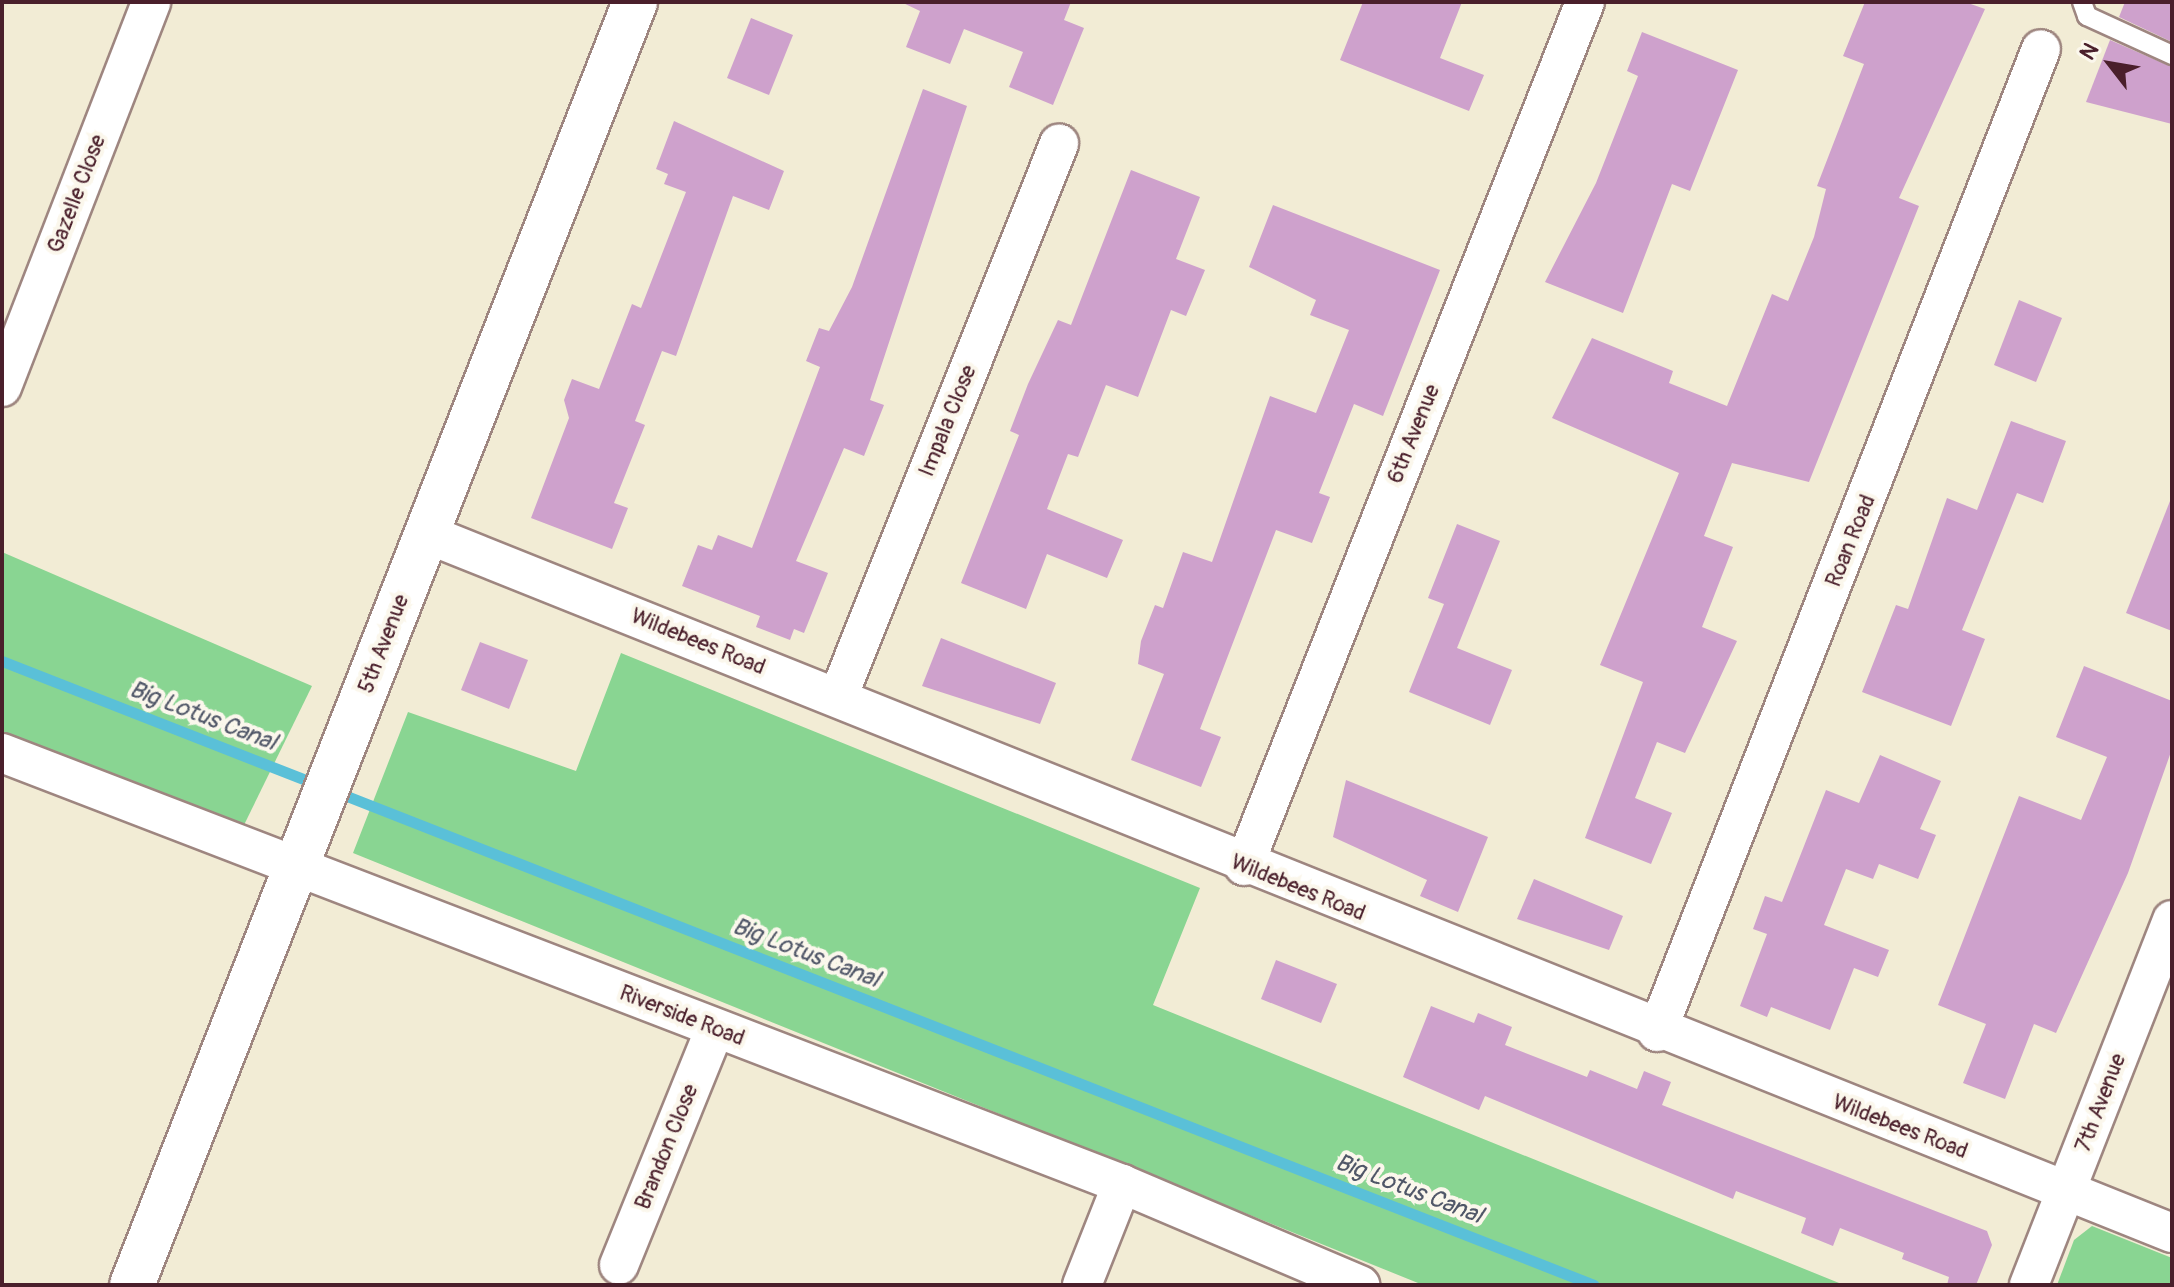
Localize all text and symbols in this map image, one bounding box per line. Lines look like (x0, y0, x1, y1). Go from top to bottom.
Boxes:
north arrow (2070, 24, 2150, 104)
text: N (2074, 38, 2105, 65)
street label: Gazelle Close (42, 131, 112, 257)
street label: Impala Close (914, 361, 982, 481)
street label: 6th Avenue (1382, 381, 1446, 487)
street label: Roan Road (1821, 491, 1881, 591)
street label: 5th Avenue (353, 591, 415, 697)
street label: Wildebees Road (627, 603, 769, 681)
water label: Big Lotus Canal (126, 675, 280, 757)
street label: Wildebees Road (1227, 849, 1369, 927)
water label: Big Lotus Canal (729, 912, 883, 994)
street label: Riverside Road (616, 980, 748, 1052)
street label: 7th Avenue (2070, 1050, 2132, 1156)
street label: Brandon Close (630, 1080, 704, 1214)
street label: Wildebees Road (1829, 1089, 1971, 1165)
water label: Big Lotus Canal (1332, 1148, 1486, 1230)

